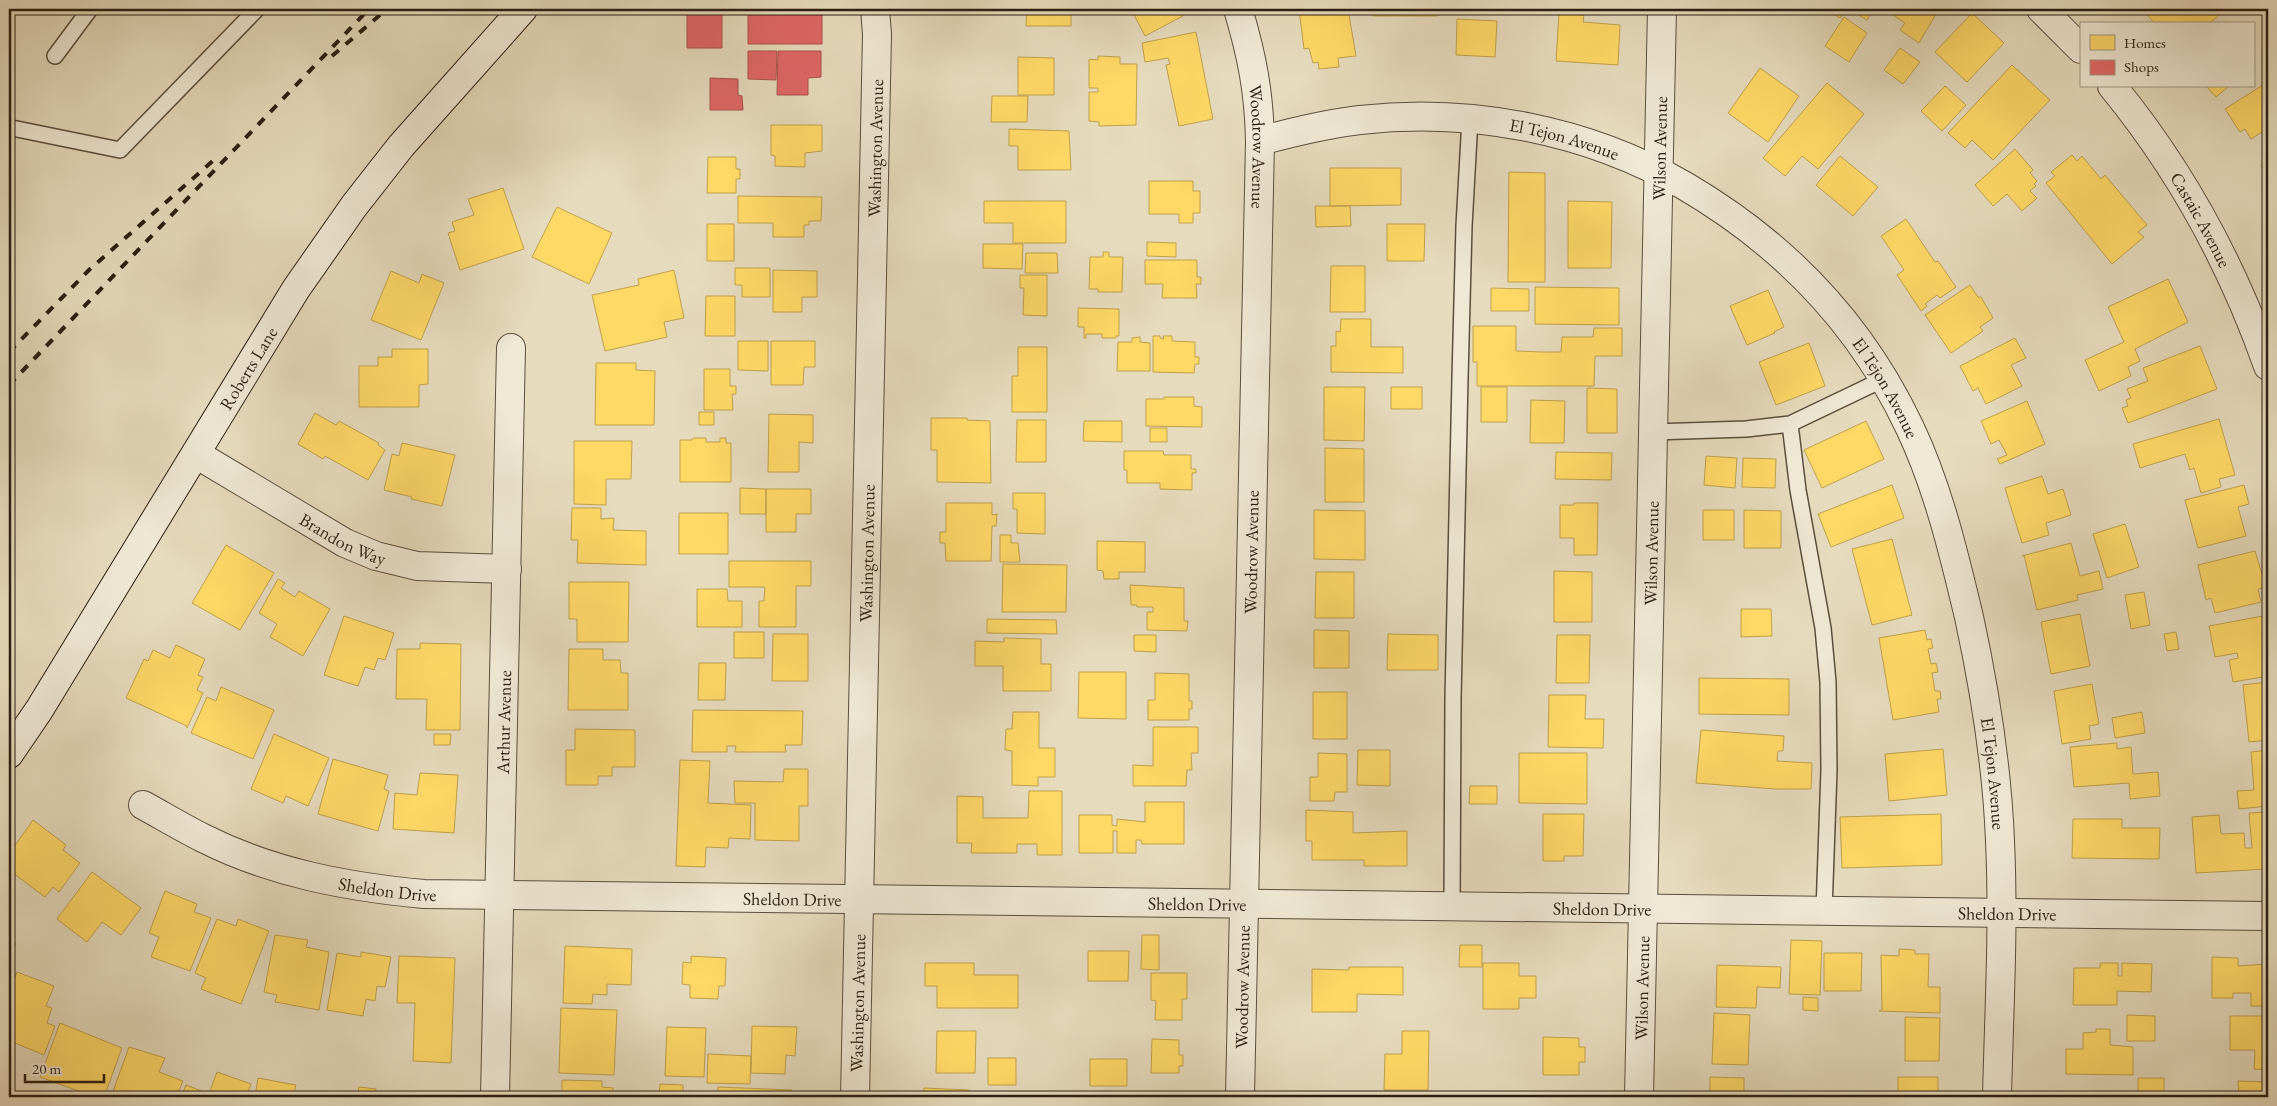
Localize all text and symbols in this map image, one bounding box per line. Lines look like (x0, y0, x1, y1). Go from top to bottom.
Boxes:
legend (2080, 22, 2254, 88)
text: Homes (2124, 33, 2166, 52)
text: Shops (2124, 57, 2159, 76)
street label: Washington Avenue (862, 79, 888, 218)
street label: Woodrow Avenue (1244, 83, 1272, 209)
street label: Wilson Avenue (1646, 96, 1672, 201)
street label: El Tejon Avenue (1508, 112, 1623, 165)
street label: Castaic Avenue (2166, 168, 2237, 271)
street label: Roberts Lane (214, 322, 282, 414)
street label: El Tejon Avenue (1848, 332, 1924, 441)
street label: Washington Avenue (853, 484, 879, 622)
street label: Woodrow Avenue (1238, 490, 1264, 614)
street label: Wilson Avenue (1638, 501, 1663, 606)
street label: Brandon Way (296, 507, 388, 570)
street label: Arthur Avenue (490, 670, 516, 775)
street label: El Tejon Avenue (1976, 716, 2011, 830)
street label: Sheldon Drive (337, 871, 437, 906)
street label: Sheldon Drive (743, 886, 842, 910)
street label: Sheldon Drive (1148, 891, 1247, 915)
street label: Sheldon Drive (1553, 896, 1652, 920)
street label: Sheldon Drive (1958, 901, 2057, 925)
street label: Woodrow Avenue (1229, 925, 1255, 1049)
street label: Washington Avenue (844, 934, 870, 1072)
street label: Wilson Avenue (1629, 936, 1654, 1040)
scale bar (25, 1051, 104, 1083)
text: 20 m (32, 1059, 61, 1078)

